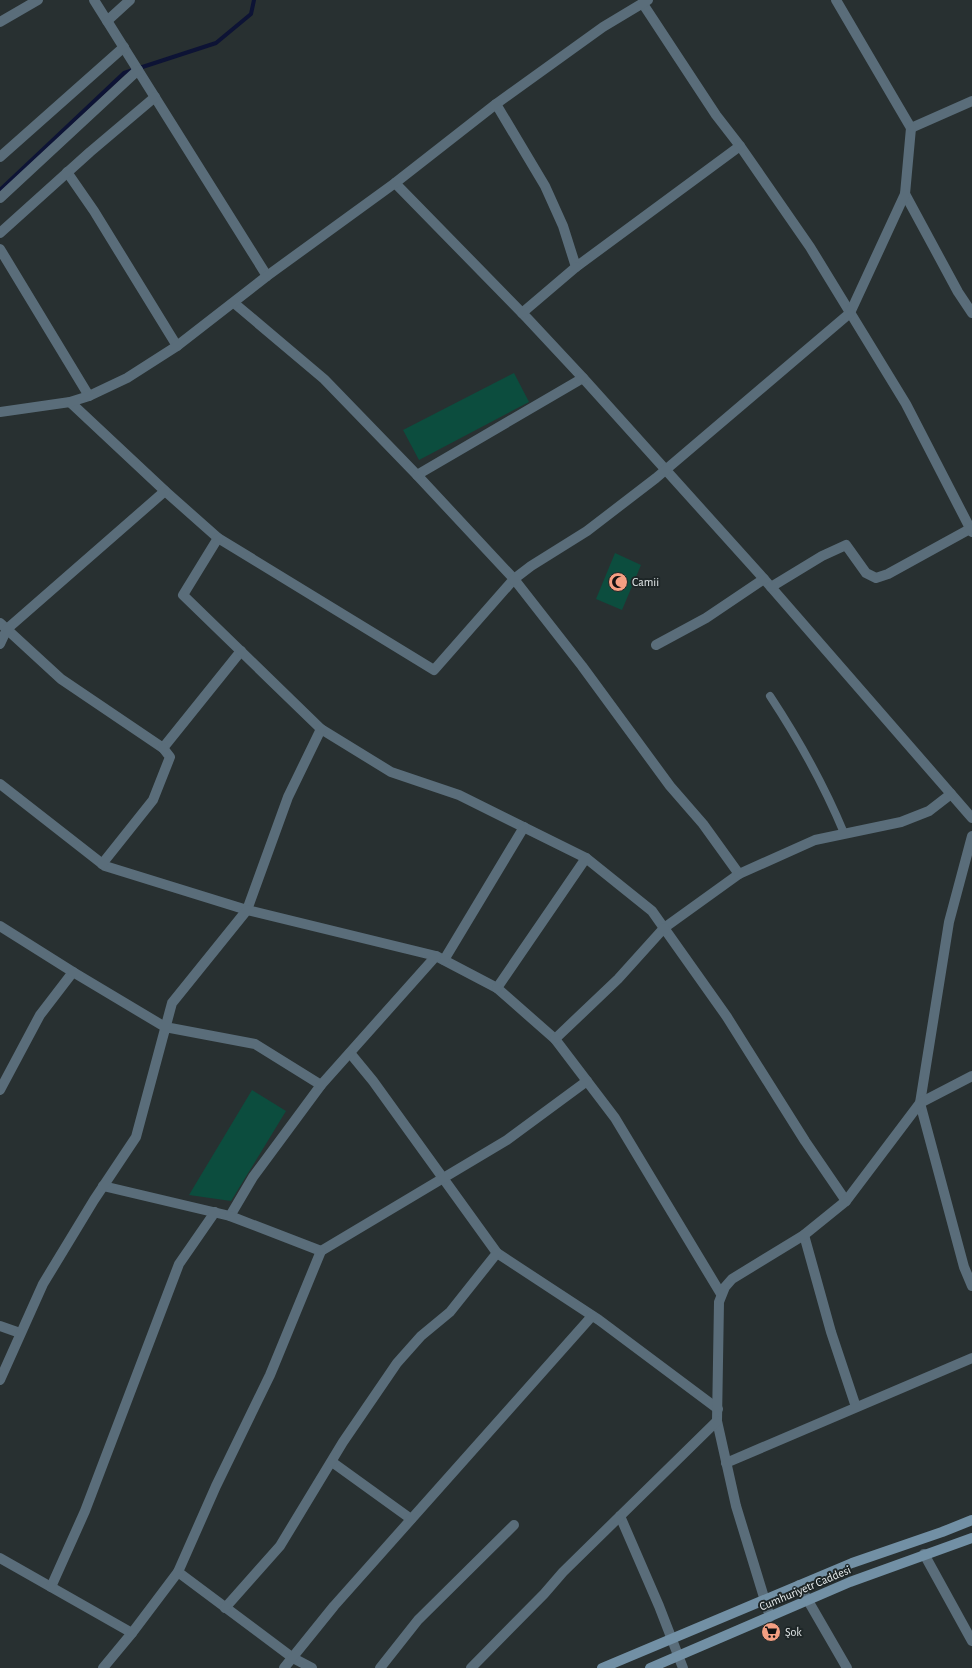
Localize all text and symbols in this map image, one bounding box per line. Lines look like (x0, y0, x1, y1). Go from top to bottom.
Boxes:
mosque icon: Camii (607, 571, 629, 593)
place label: Camii (632, 576, 659, 588)
street label: Cumhuriyetr Caddesi (758, 1563, 853, 1614)
supermarket icon: Şok (760, 1621, 782, 1643)
place label: Şok (785, 1626, 802, 1638)

